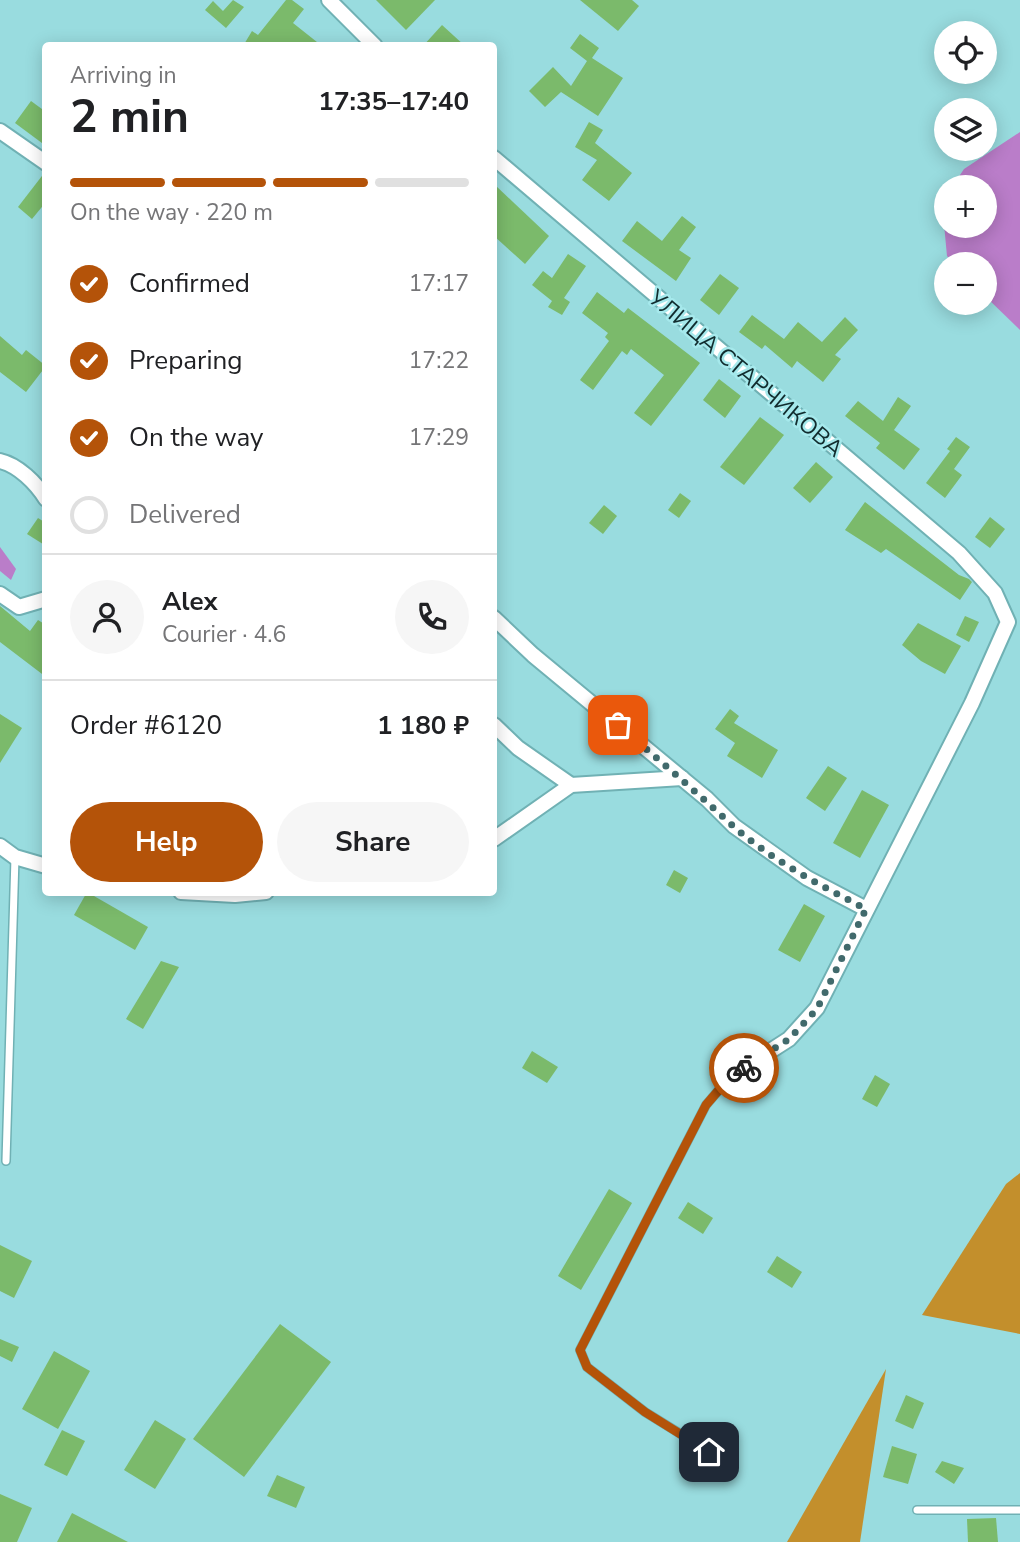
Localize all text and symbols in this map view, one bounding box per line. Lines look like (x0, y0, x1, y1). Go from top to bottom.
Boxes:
map controls (934, 21, 997, 315)
button: locate (934, 21, 997, 84)
text: Arriving in (70, 60, 177, 91)
text: 17:35–17:40 (318, 84, 469, 119)
text: 2 min (70, 85, 189, 148)
button: layers (934, 98, 997, 161)
button: + (934, 175, 997, 238)
text: On the way · 220 m (70, 197, 273, 228)
button: − (934, 252, 997, 315)
icon: check (70, 265, 108, 303)
text: Confirmed (129, 266, 250, 301)
text: 17:17 (409, 268, 469, 299)
street label: УЛИЦА СТАРЧИКОВА (641, 282, 850, 464)
icon: check (70, 342, 108, 380)
text: Preparing (129, 343, 242, 378)
text: 17:22 (409, 345, 469, 376)
icon: check (70, 419, 108, 457)
text: On the way (129, 420, 263, 455)
text: 17:29 (409, 422, 469, 453)
text: Delivered (129, 497, 241, 532)
button: person (70, 580, 144, 654)
button: phone (395, 580, 469, 654)
text: Alex (162, 584, 218, 619)
text: Courier · 4.6 (162, 619, 286, 650)
pin (588, 695, 648, 755)
icon: bag (599, 706, 637, 744)
text: Order #6120 (70, 708, 222, 743)
text: 1 180 ₽ (377, 708, 469, 743)
button: Help (70, 802, 263, 882)
button: Share (277, 802, 469, 882)
courier (709, 1033, 779, 1103)
icon: bike (725, 1049, 763, 1087)
pin (679, 1422, 739, 1482)
icon: home (690, 1433, 728, 1471)

